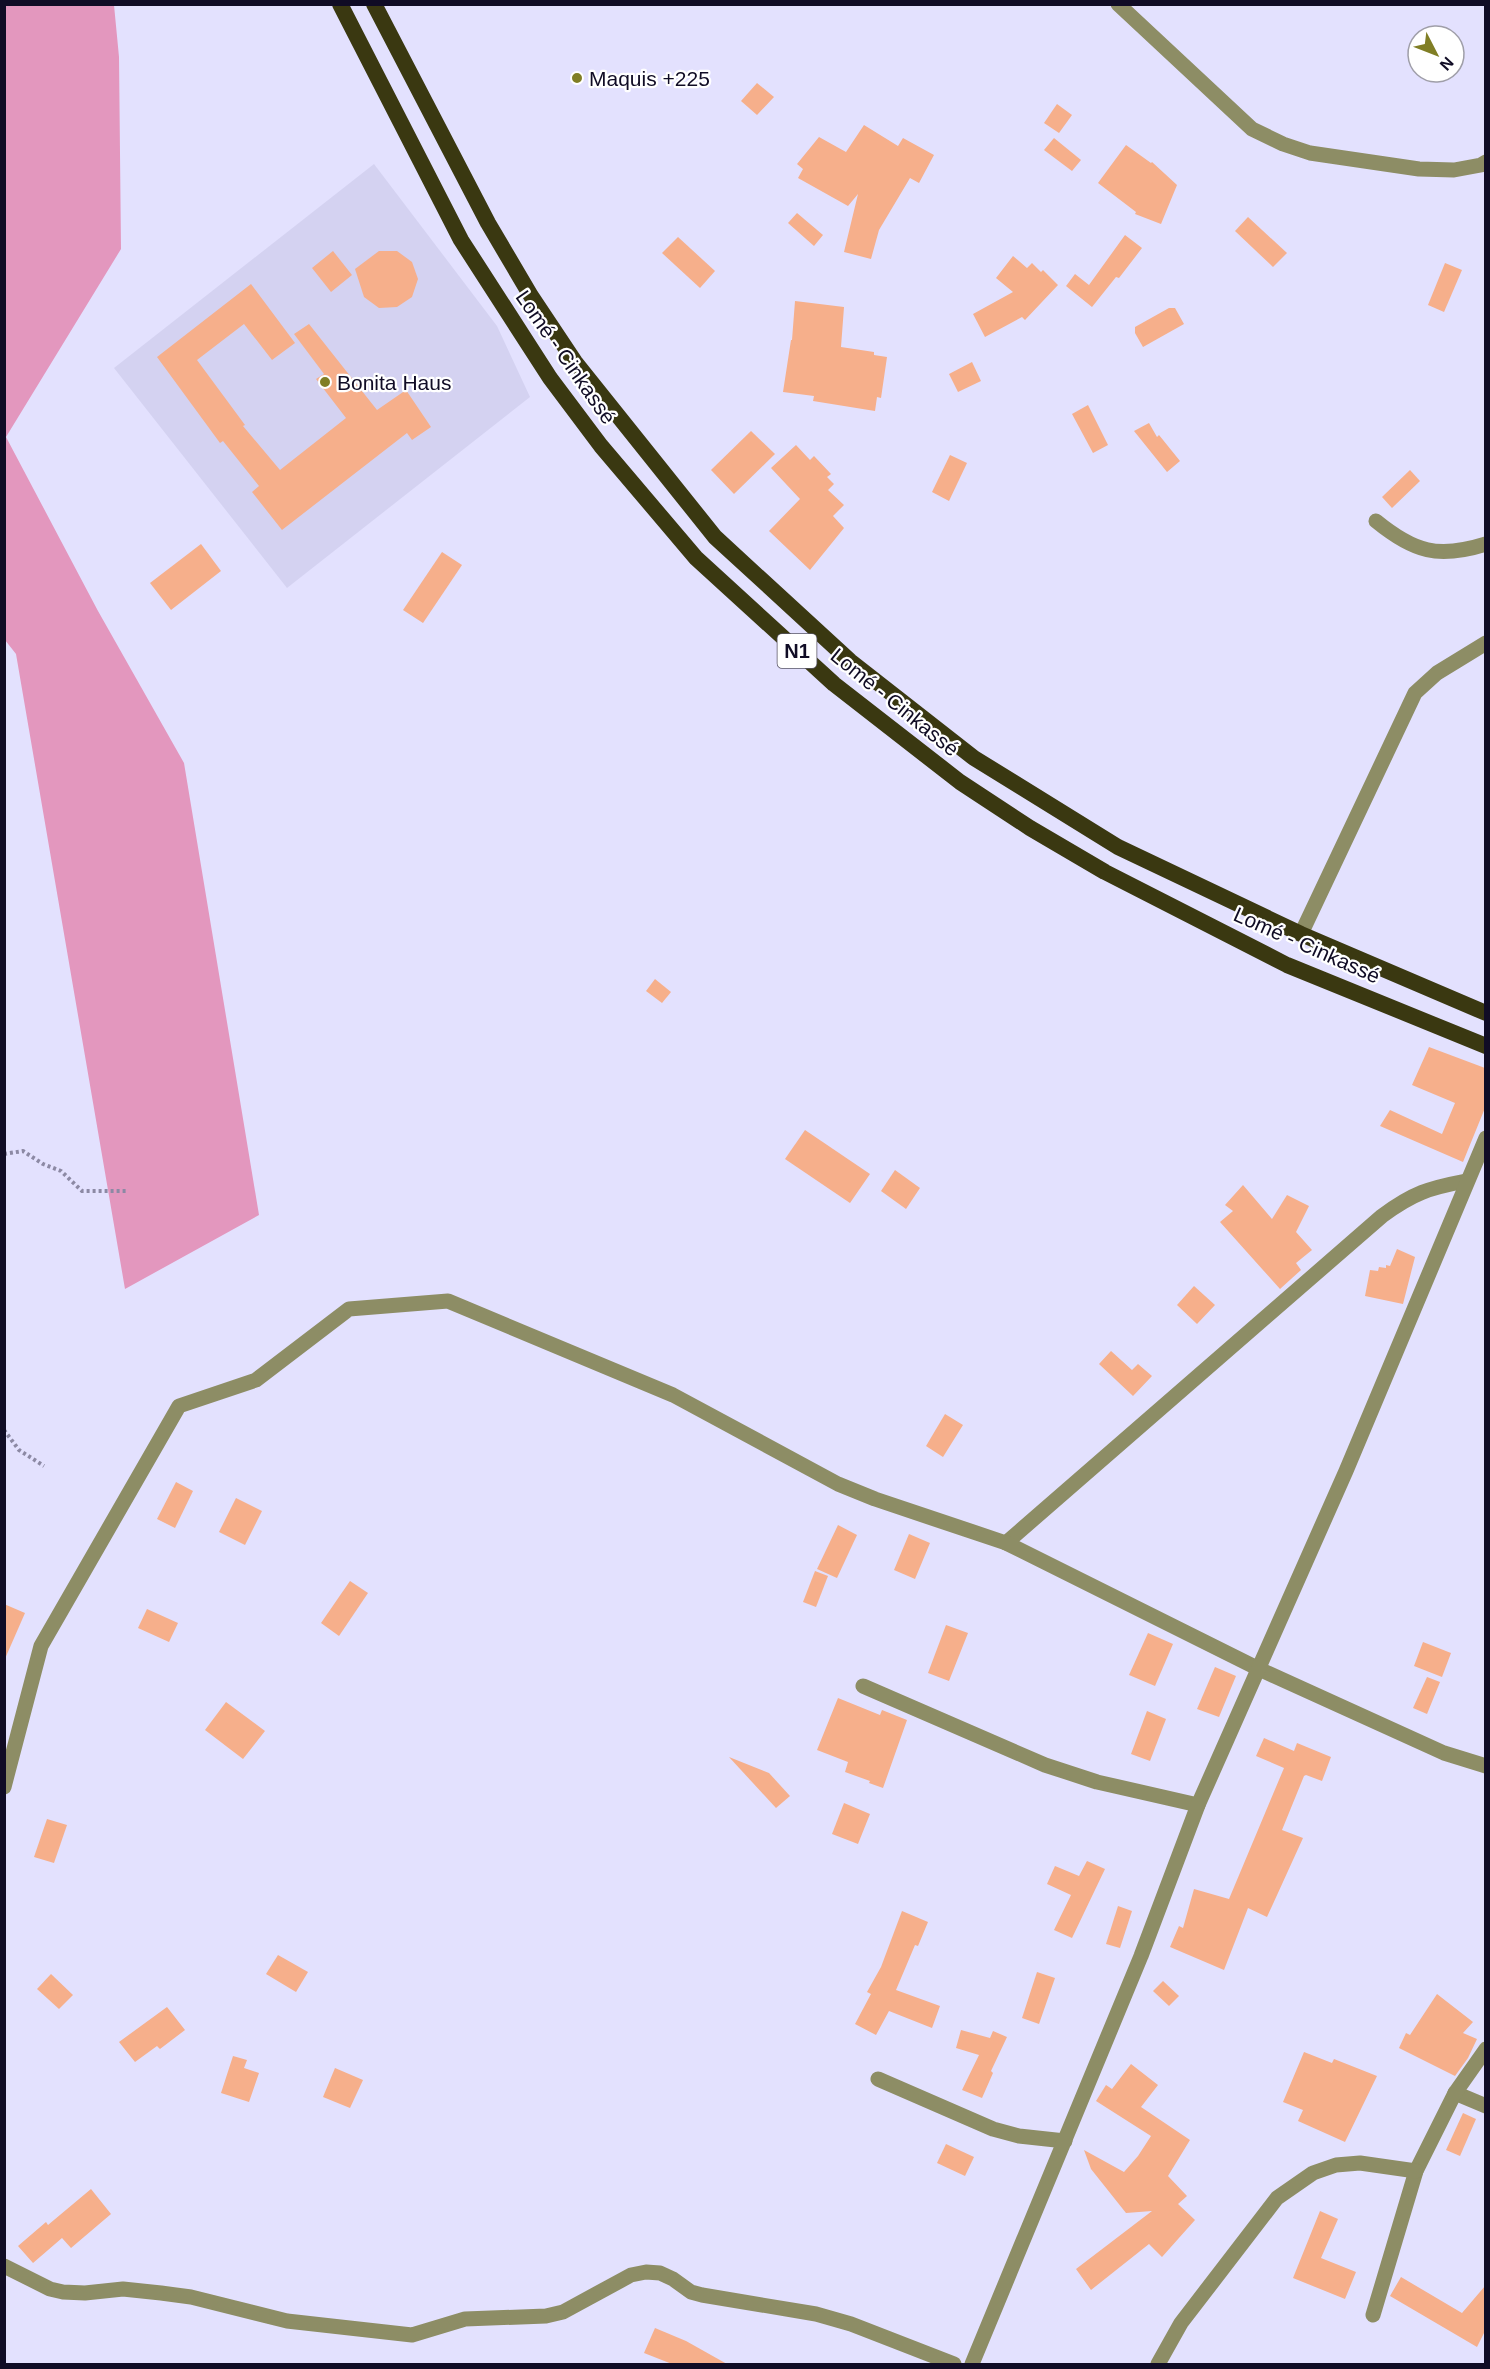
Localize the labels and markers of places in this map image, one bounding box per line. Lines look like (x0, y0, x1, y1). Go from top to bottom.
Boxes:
place label: Maquis +225 (589, 67, 710, 90)
marker: Maquis +225 (570, 71, 584, 85)
place label: Bonita Haus (337, 371, 451, 394)
marker: Bonita Haus (318, 375, 332, 389)

